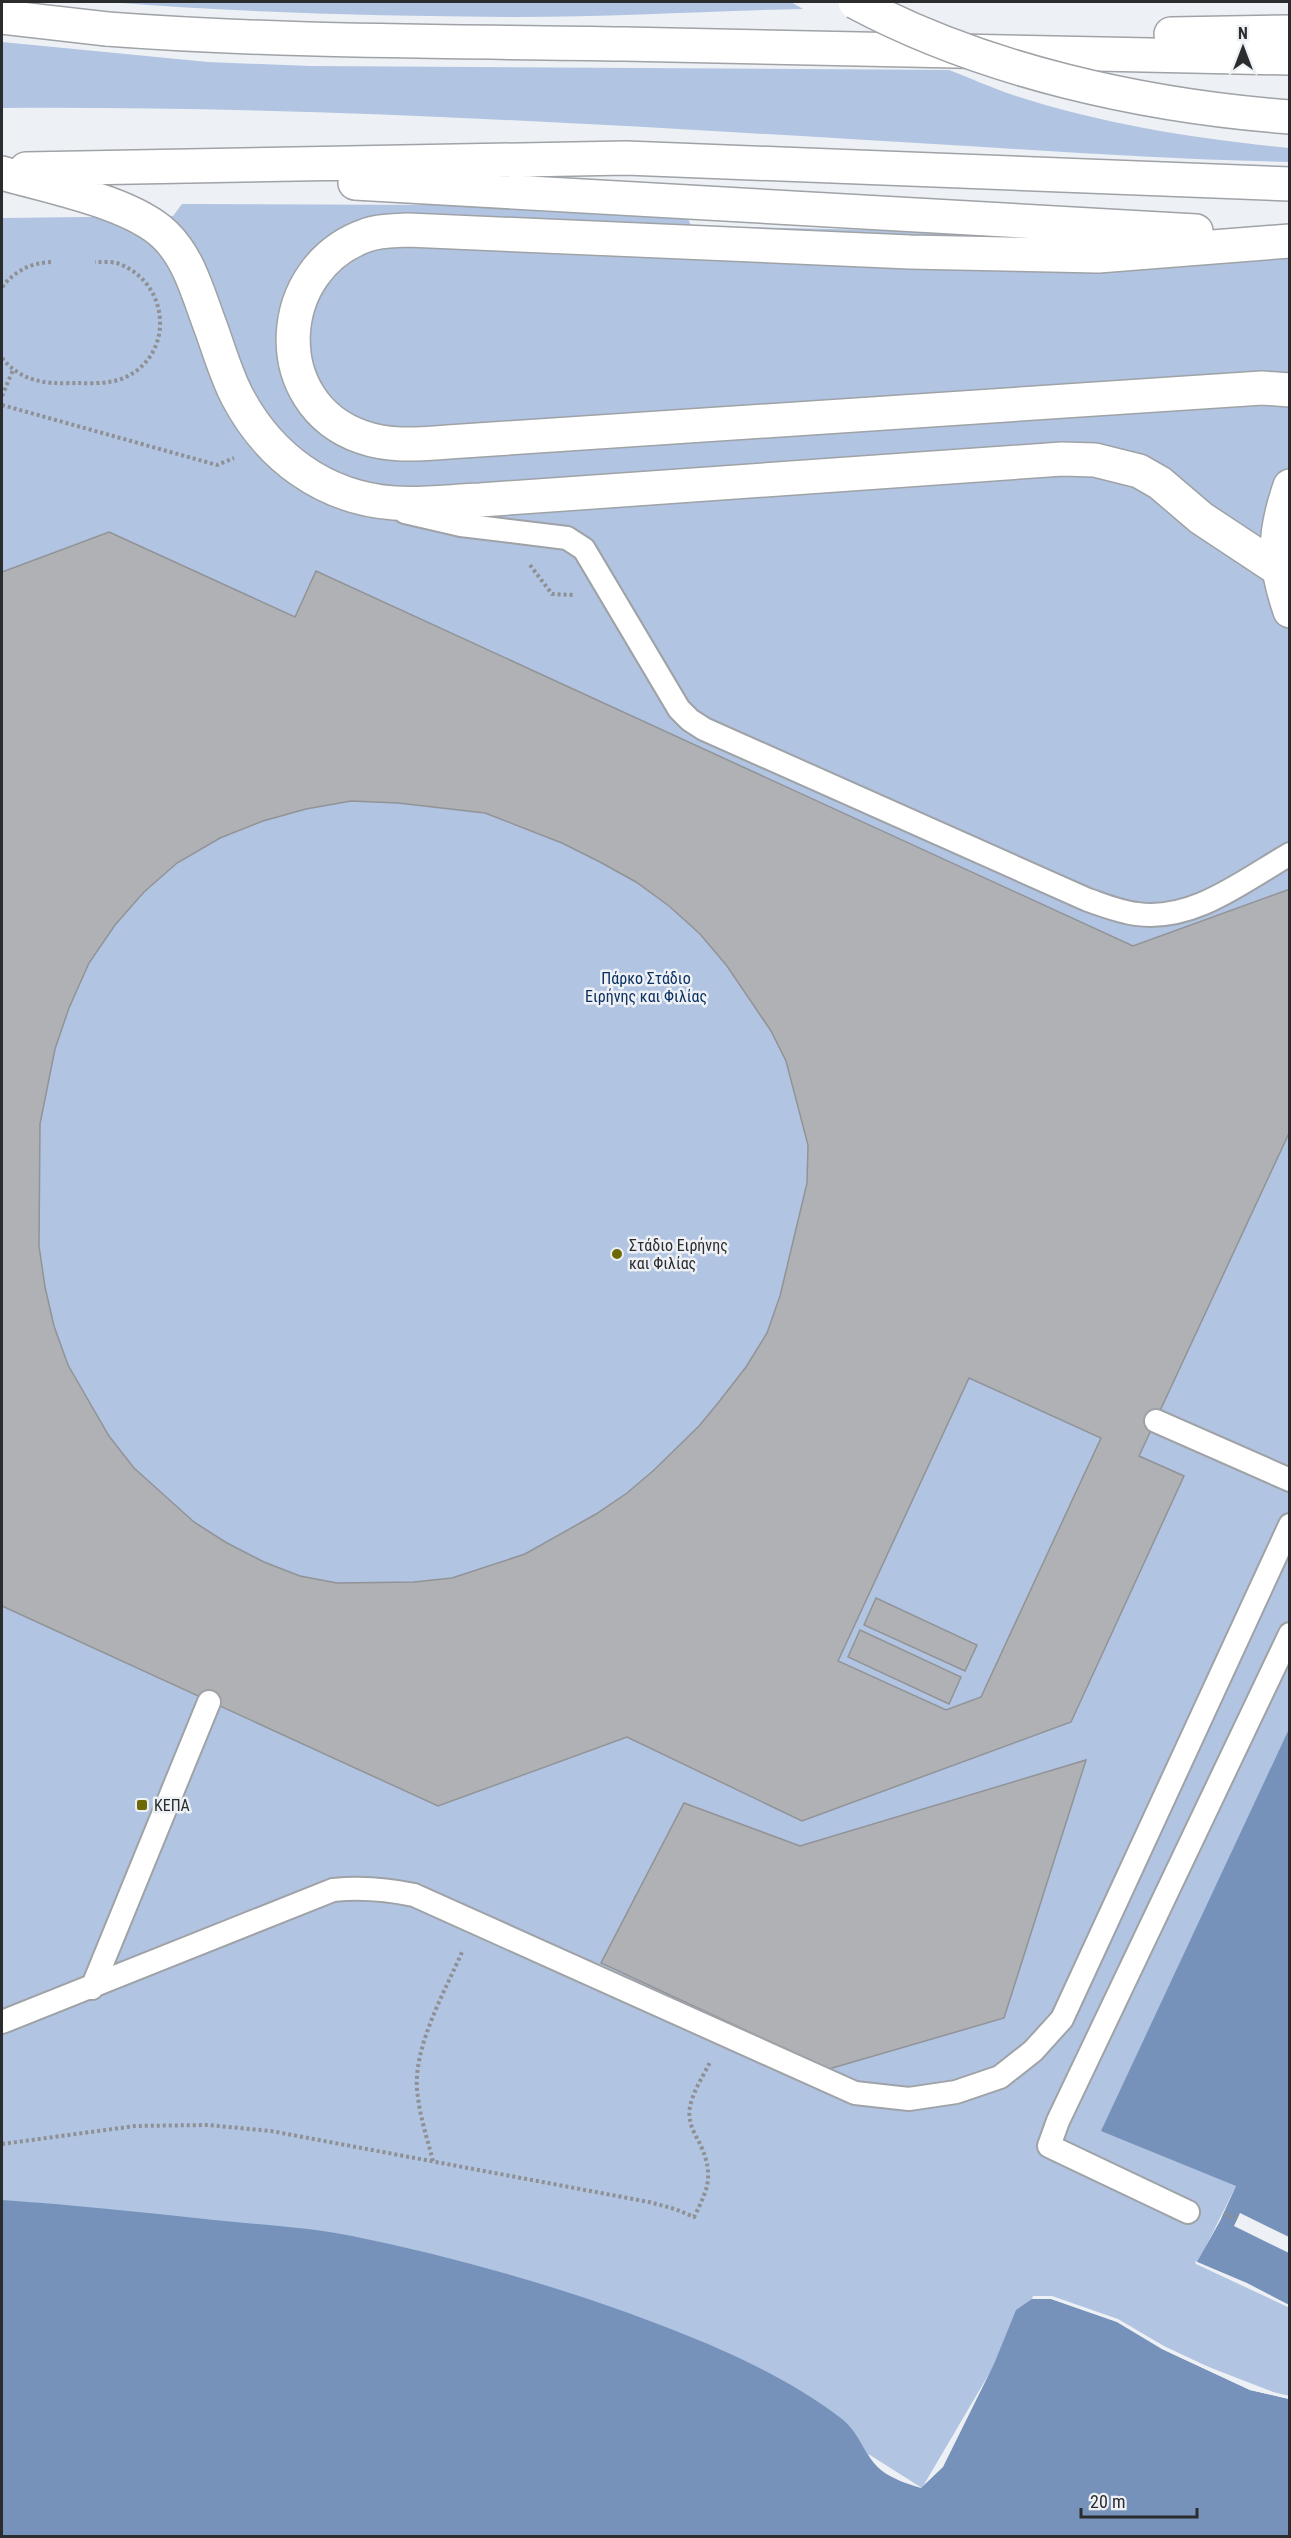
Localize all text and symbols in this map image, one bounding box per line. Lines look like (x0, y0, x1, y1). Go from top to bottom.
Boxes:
north arrow (1213, 18, 1273, 78)
text: N (1238, 24, 1248, 43)
park label: Πάρκο Στάδιο Ειρήνης και Φιλίας (585, 969, 707, 1006)
place label: Στάδιο Ειρήνης και Φιλίας (629, 1236, 728, 1273)
marker: Στάδιο Ειρήνης και Φιλίας (610, 1247, 624, 1261)
place label: ΚΕΠΑ (154, 1796, 190, 1815)
marker: ΚΕΠΑ (135, 1798, 149, 1812)
scale bar (1081, 2481, 1196, 2519)
text: 20 m (1090, 2491, 1125, 2512)

